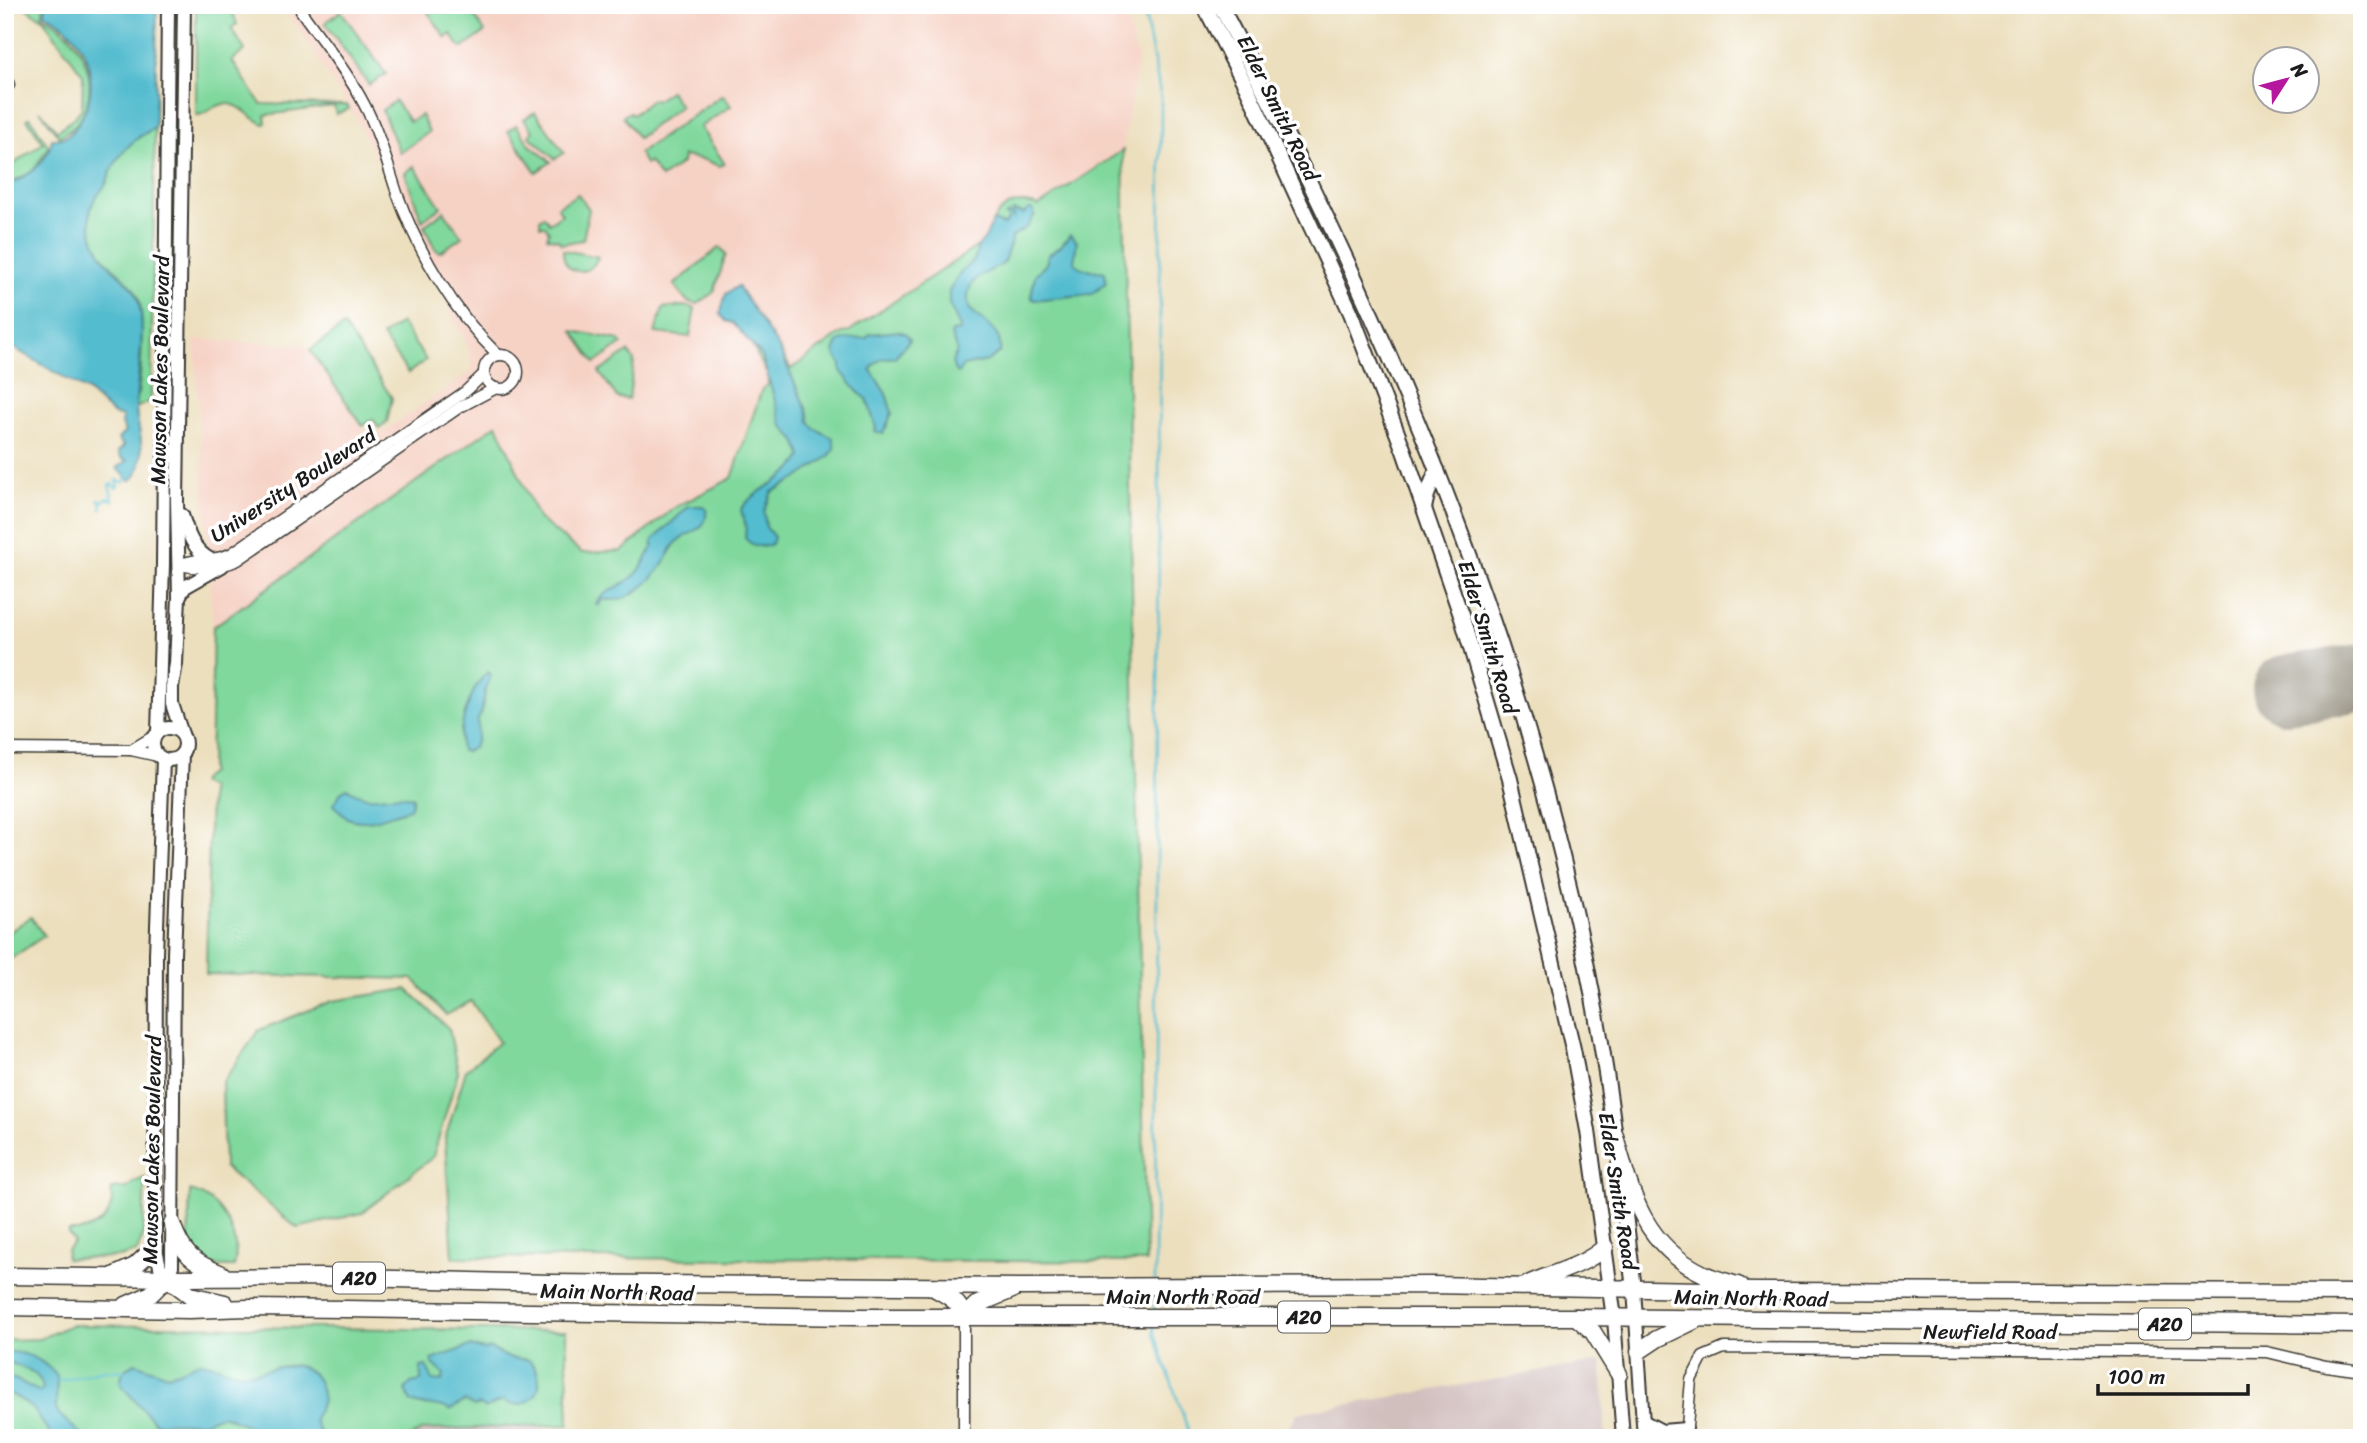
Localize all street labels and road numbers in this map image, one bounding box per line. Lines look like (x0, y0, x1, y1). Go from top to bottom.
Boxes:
street label: Elder Smith Road (1226, 28, 1331, 190)
street label: Mawson Lakes Boulevard (139, 253, 181, 485)
street label: University Boulevard (202, 416, 386, 553)
street label: Elder Smith Road (1447, 555, 1530, 720)
street label: Mawson Lakes Boulevard (131, 1033, 173, 1265)
street label: Elder Smith Road (1587, 1109, 1650, 1274)
road number: A20 (333, 1262, 385, 1294)
street label: Main North Road (540, 1272, 696, 1312)
street label: Main North Road (1106, 1278, 1262, 1316)
street label: Main North Road (1674, 1278, 1830, 1318)
road number: A20 (1278, 1302, 1330, 1332)
road number: A20 (2139, 1308, 2191, 1340)
street label: Newfield Road (1923, 1313, 2059, 1351)

